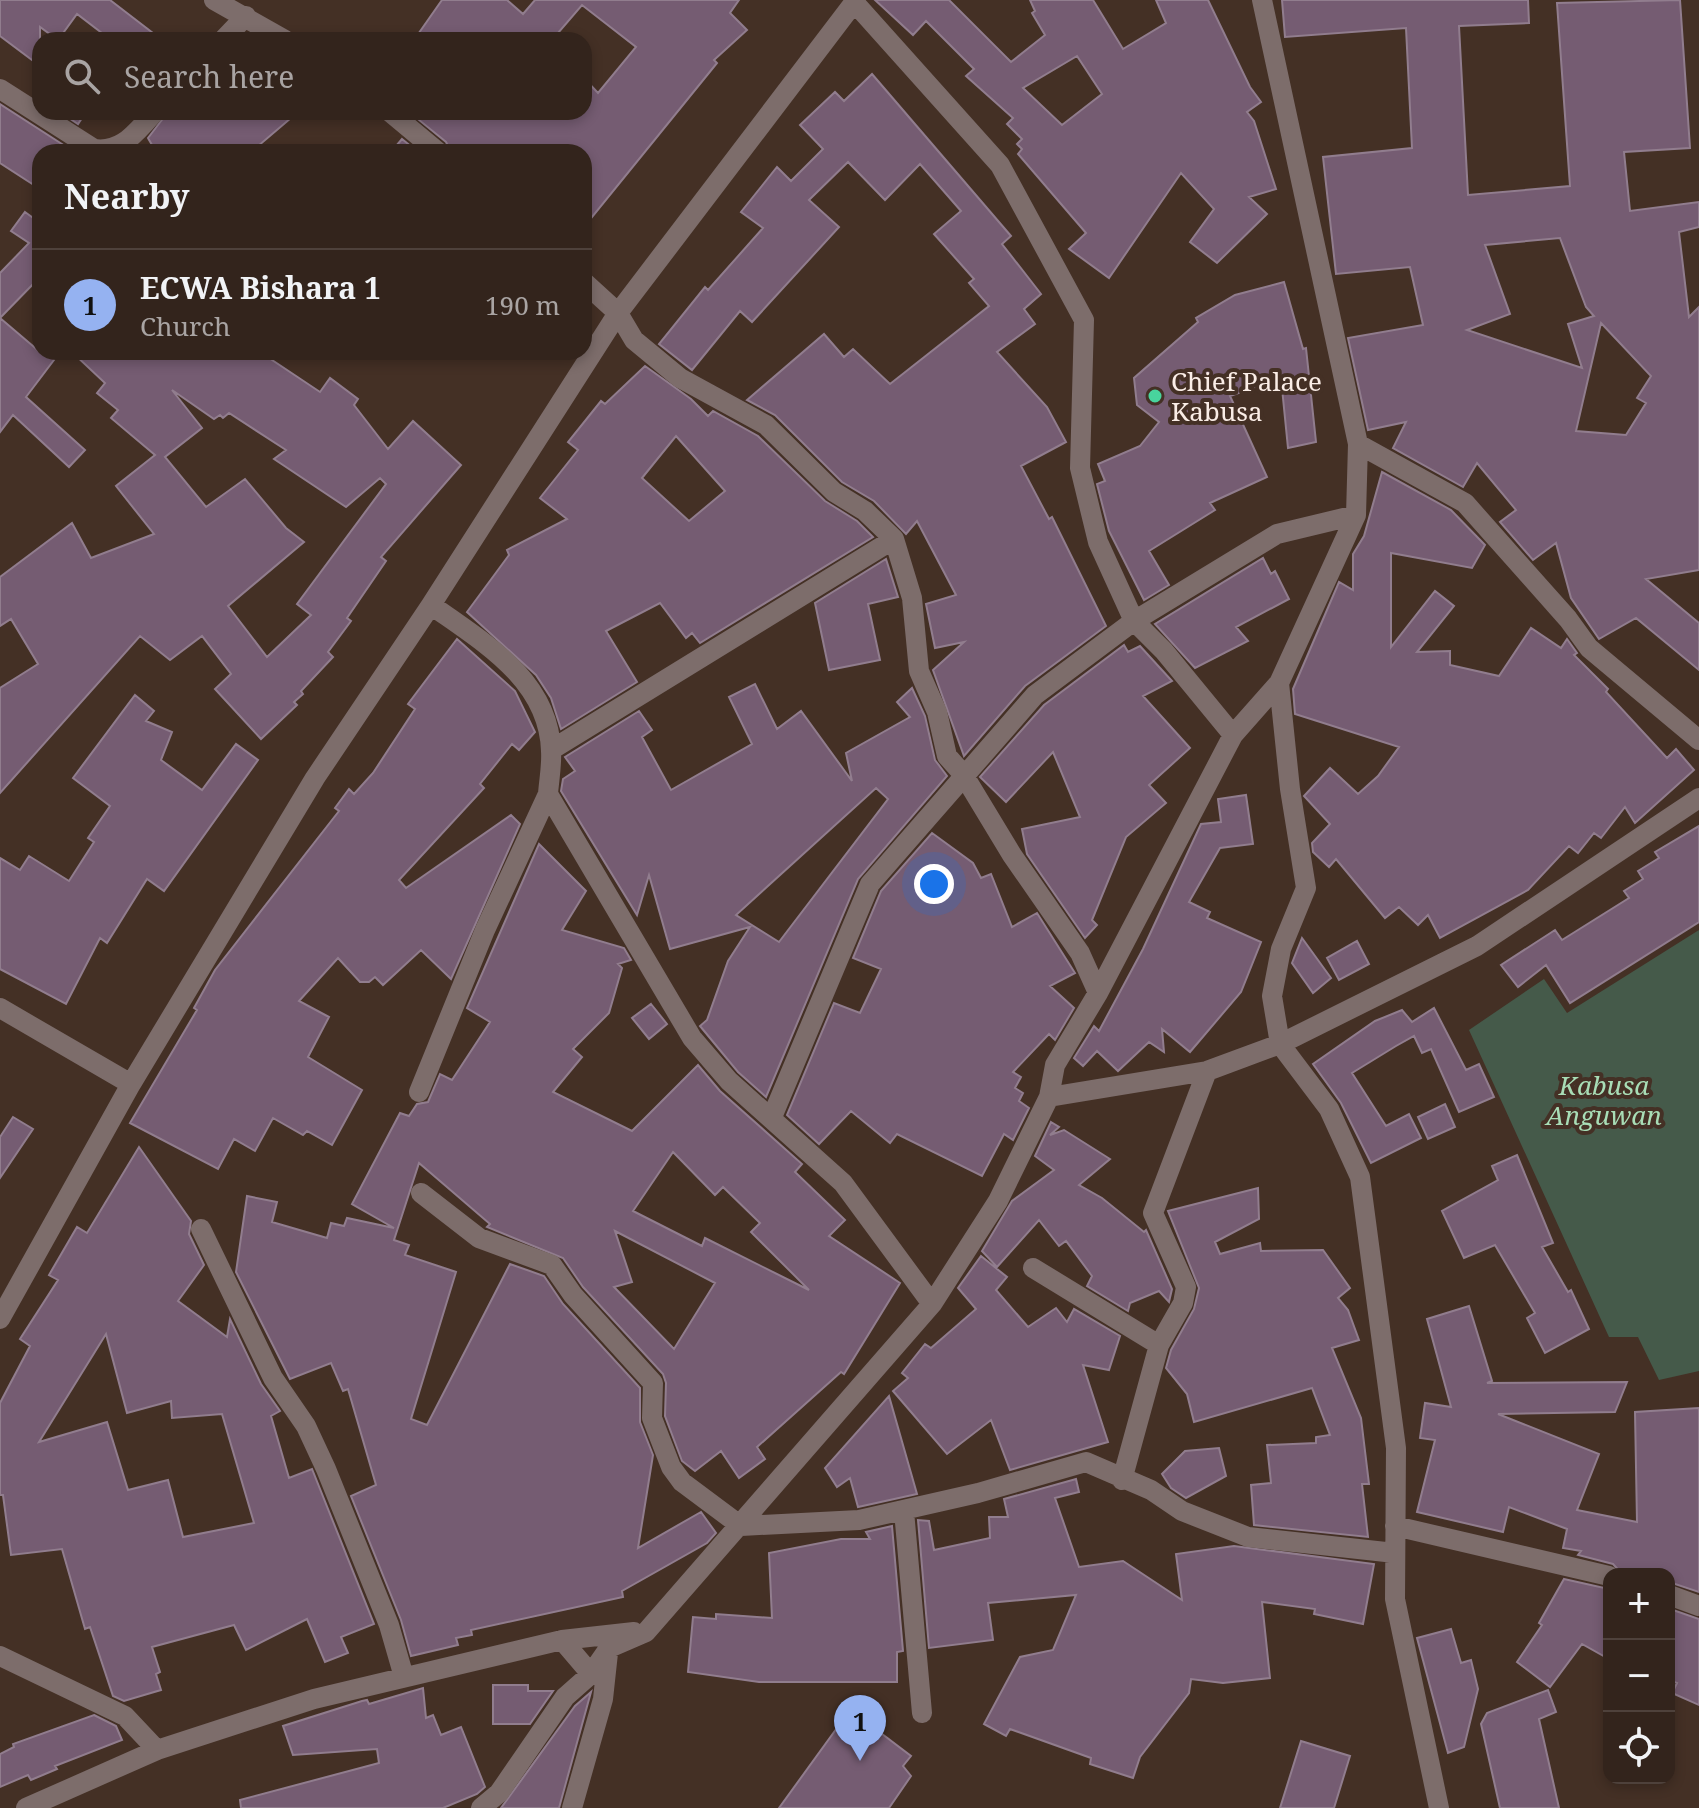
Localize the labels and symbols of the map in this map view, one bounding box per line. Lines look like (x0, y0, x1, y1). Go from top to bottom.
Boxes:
place label: Chief Palace Kabusa (1171, 363, 1322, 429)
marker: Chief Palace Kabusa (1146, 387, 1164, 405)
your location (914, 864, 954, 904)
park label: Kabusa Anguwan (1544, 1067, 1662, 1133)
pin: 1 (834, 1695, 886, 1761)

